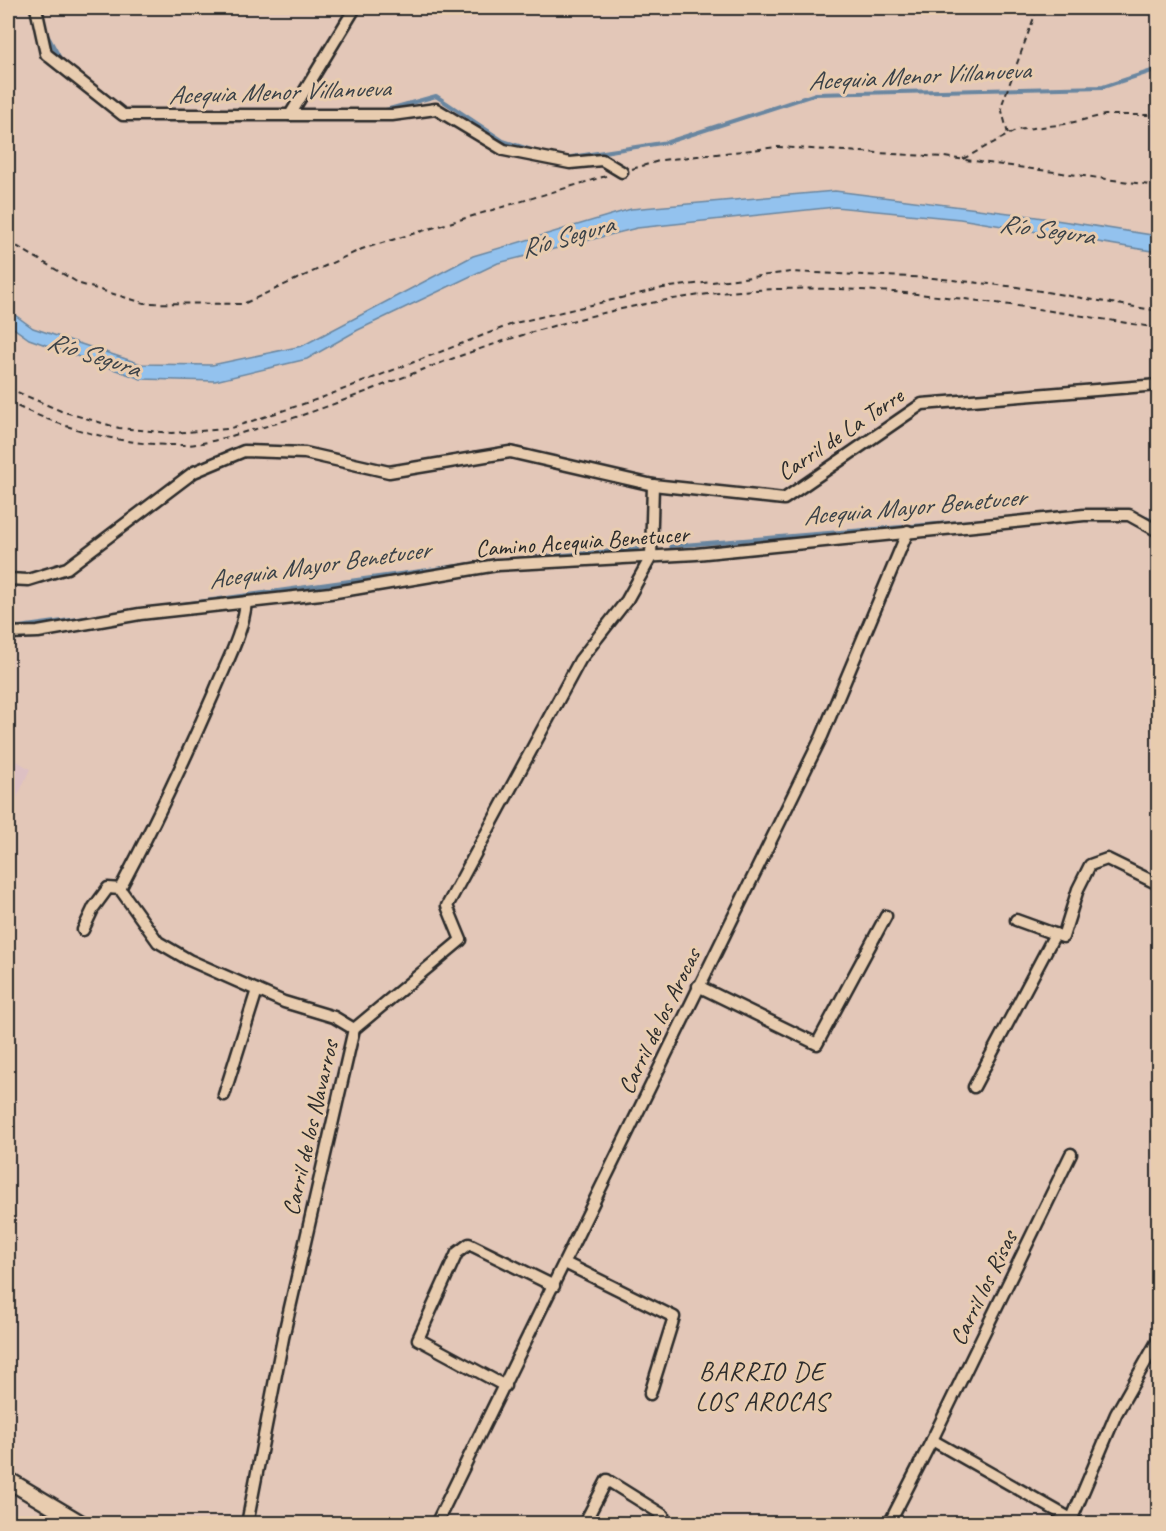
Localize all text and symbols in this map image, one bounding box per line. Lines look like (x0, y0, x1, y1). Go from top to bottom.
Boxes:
water label: Acequia Menor Villanueva (807, 53, 1033, 98)
water label: Acequia Menor Villanueva (168, 71, 393, 112)
water label: Río Segura (517, 207, 620, 265)
water label: Río Segura (998, 207, 1099, 253)
water label: Río Segura (44, 324, 147, 386)
street label: Carril de La Torre (771, 380, 911, 487)
water label: Acequia Mayor Benetucer (802, 480, 1031, 533)
street label: Camino Acequia Benetucer (474, 518, 692, 563)
water label: Acequia Mayor Benetucer (207, 532, 436, 596)
street label: Carril de los Arocas (611, 942, 708, 1099)
street label: Carril de los Navarros (275, 1035, 345, 1218)
street label: Carril los Risas (942, 1223, 1025, 1350)
district label: BARRIO DE LOS AROCAS (695, 1355, 833, 1418)

